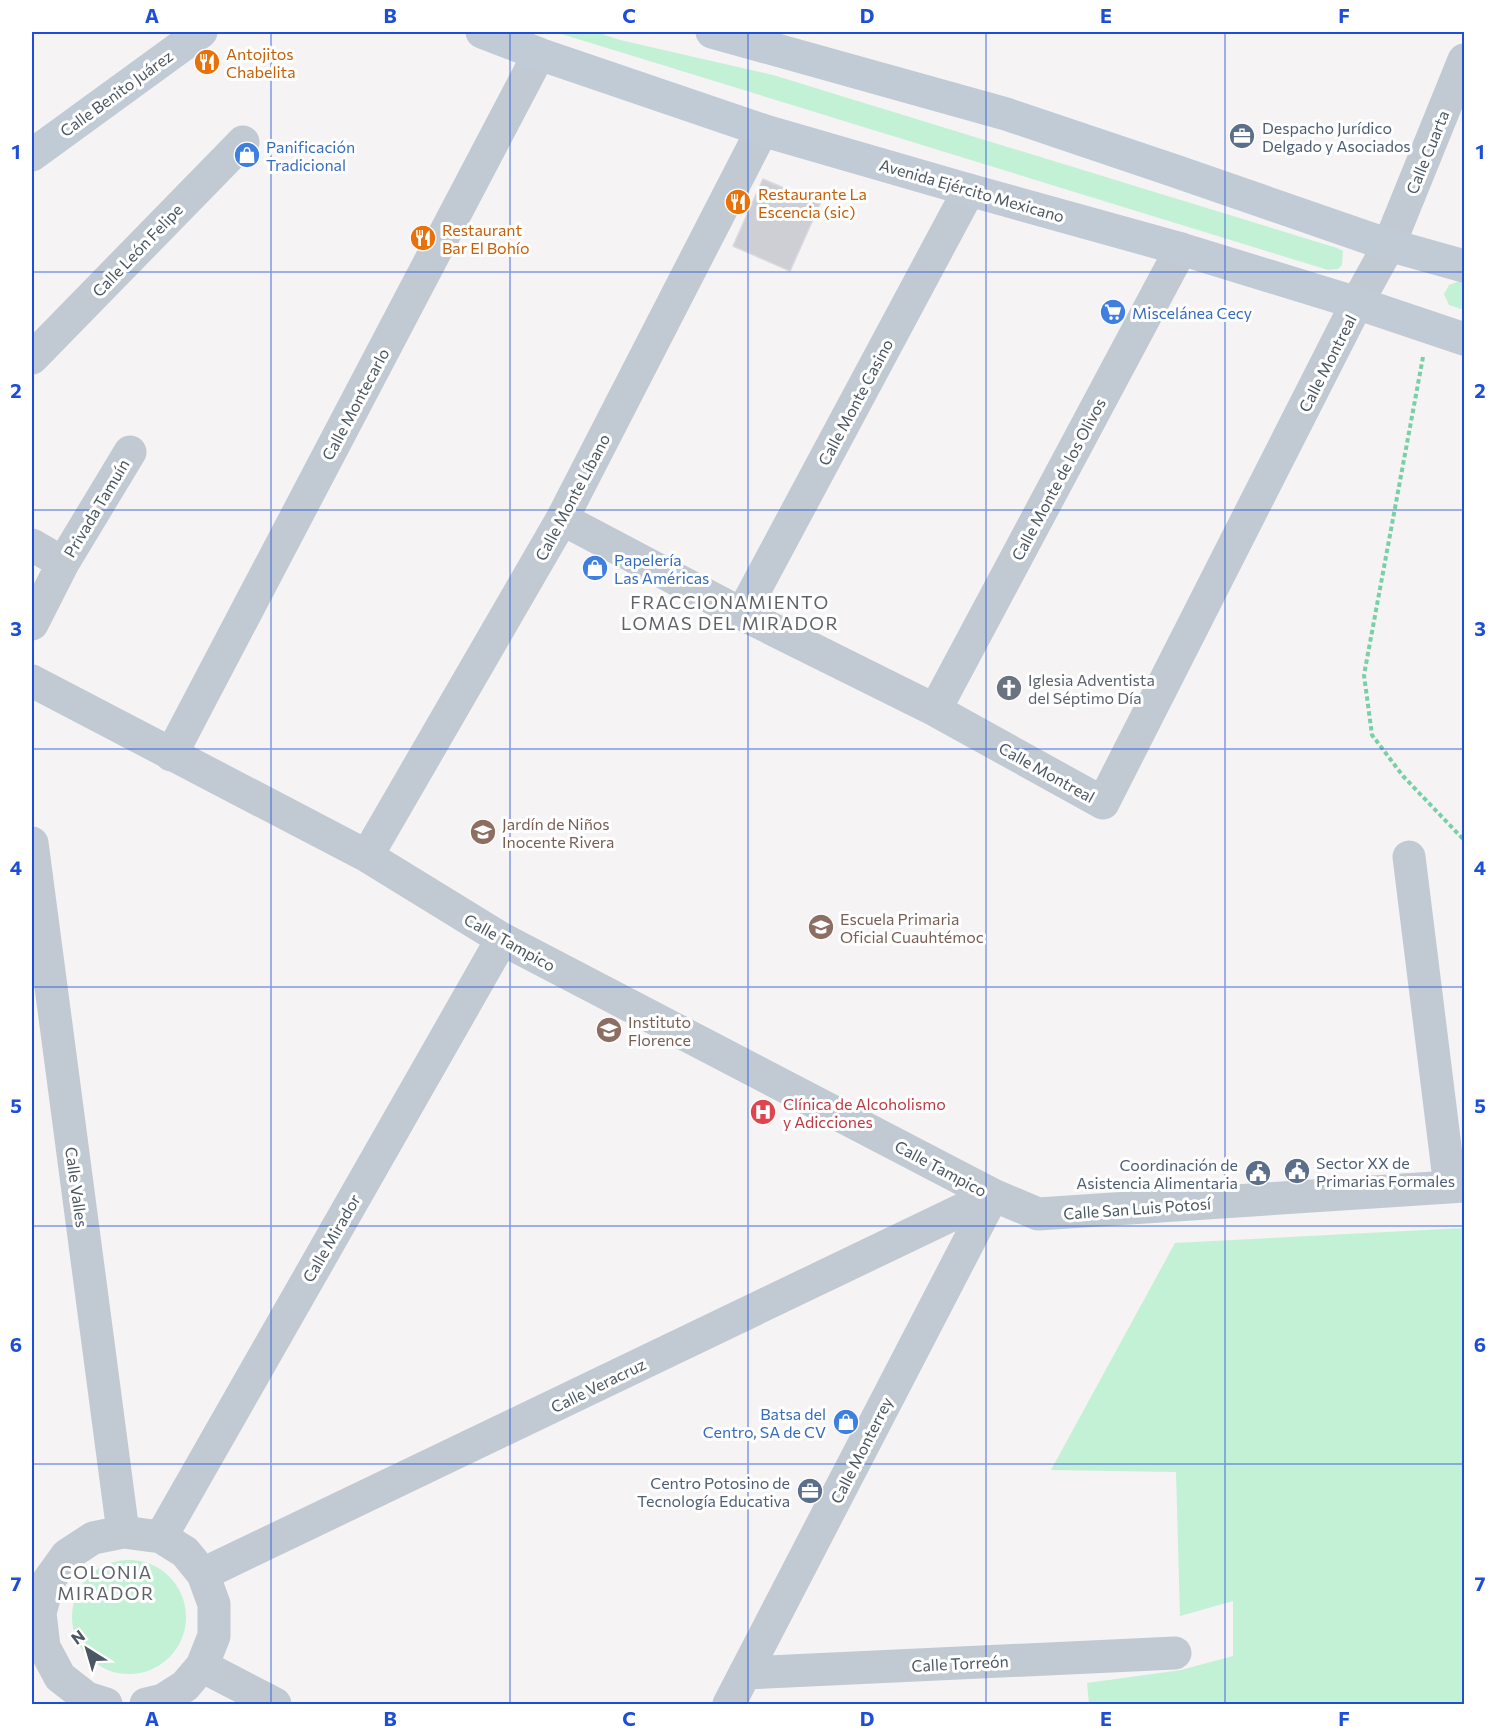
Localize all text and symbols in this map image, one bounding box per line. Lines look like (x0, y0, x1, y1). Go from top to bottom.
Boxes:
text: A (145, 3, 159, 27)
text: B (383, 3, 397, 27)
text: C (622, 3, 636, 27)
text: D (860, 3, 874, 27)
text: E (1100, 3, 1112, 27)
text: F (1338, 3, 1350, 27)
place label: Antojitos Chabelita (226, 44, 296, 81)
street label: Calle Benito Juárez (56, 46, 176, 140)
restaurant icon: Antojitos Chabelita (192, 47, 222, 77)
street label: Calle Cuarta (1402, 107, 1452, 197)
place label: Despacho Jurídico Delgado y Asociados (1262, 118, 1411, 155)
office icon: Despacho Jurídico Delgado y Asociados (1227, 121, 1257, 151)
place label: Panificación Tradicional (266, 137, 355, 174)
text: 1 (11, 139, 21, 163)
text: 1 (1475, 139, 1485, 163)
shop icon: Panificación Tradicional (232, 140, 262, 170)
street label: Avenida Ejército Mexicano (877, 154, 1067, 226)
place label: Restaurante La Escencia (sic) (758, 184, 867, 221)
restaurant icon: Restaurante La Escencia (sic) (723, 187, 753, 217)
street label: Calle León Felipe (88, 200, 186, 300)
place label: Restaurant Bar El Bohío (442, 220, 530, 257)
restaurant icon: Restaurant Bar El Bohío (408, 223, 438, 253)
supermarket icon: Miscelánea Cecy (1098, 297, 1128, 327)
place label: Miscelánea Cecy (1132, 303, 1252, 322)
street label: Calle Montreal (1294, 311, 1360, 415)
street label: Calle Monte Casino (814, 336, 896, 468)
street label: Calle Montecarlo (317, 345, 393, 463)
text: 2 (10, 378, 22, 402)
text: 2 (1474, 378, 1486, 402)
street label: Calle Monte de los Olivos (1007, 394, 1109, 564)
street label: Calle Monte Líbano (531, 430, 613, 564)
street label: Privada Tamuín (59, 456, 133, 560)
place label: Papelería Las Américas (614, 550, 709, 587)
shop icon: Papelería Las Américas (580, 553, 610, 583)
district label: FRACCIONAMIENTO LOMAS DEL MIRADOR (621, 591, 839, 634)
text: 3 (10, 616, 22, 640)
text: 3 (1474, 616, 1486, 640)
place label: Iglesia Adventista del Séptimo Día (1028, 670, 1155, 707)
church icon: Iglesia Adventista del Séptimo Día (994, 673, 1024, 703)
street label: Calle Montreal (996, 738, 1098, 806)
place label: Jardín de Niños Inocente Rivera (502, 814, 614, 851)
school or university icon: Jardín de Niños Inocente Rivera (468, 817, 498, 847)
text: 4 (10, 855, 22, 879)
text: 4 (1474, 855, 1486, 879)
street label: Calle Tampico (461, 909, 559, 975)
place label: Escuela Primaria Oficial Cuauhtémoc (840, 909, 984, 946)
school or university icon: Escuela Primaria Oficial Cuauhtémoc (806, 912, 836, 942)
place label: Instituto Florence (628, 1012, 691, 1049)
school or university icon: Instituto Florence (594, 1015, 624, 1045)
text: 5 (10, 1093, 22, 1117)
text: 5 (1474, 1093, 1486, 1117)
place label: Clínica de Alcoholismo y Adicciones (783, 1094, 946, 1131)
hospital icon: Clínica de Alcoholismo y Adicciones (748, 1097, 778, 1127)
street label: Calle Tampico (892, 1136, 990, 1200)
street label: Calle Valles (62, 1145, 92, 1229)
place label: Sector XX de Primarias Formales (1316, 1153, 1455, 1190)
place label: Coordinación de Asistencia Alimentaria (1076, 1155, 1238, 1192)
public building icon: Sector XX de Primarias Formales (1282, 1156, 1312, 1186)
public building icon: Coordinación de Asistencia Alimentaria (1243, 1158, 1273, 1188)
street label: Calle Mirador (298, 1190, 364, 1285)
street label: Calle San Luis Potosí (1063, 1193, 1212, 1223)
text: 6 (10, 1332, 22, 1356)
text: 6 (1474, 1332, 1486, 1356)
street label: Calle Veracruz (548, 1354, 649, 1416)
street label: Calle Monterrey (826, 1394, 896, 1506)
place label: Batsa del Centro, SA de CV (703, 1404, 826, 1441)
shop icon: Batsa del Centro, SA de CV (831, 1407, 861, 1437)
place label: Centro Potosino de Tecnología Educativa (637, 1473, 790, 1510)
office icon: Centro Potosino de Tecnología Educativa (795, 1476, 825, 1506)
district label: COLONIA MIRADOR (57, 1561, 155, 1604)
text: 7 (11, 1571, 22, 1595)
text: 7 (1475, 1571, 1486, 1595)
north arrow (57, 1619, 117, 1679)
text: N (67, 1625, 88, 1648)
street label: Calle Torreón (911, 1651, 1009, 1675)
text: A (145, 1706, 159, 1730)
text: B (383, 1706, 397, 1730)
text: C (622, 1706, 636, 1730)
text: D (860, 1706, 874, 1730)
text: E (1100, 1706, 1112, 1730)
text: F (1338, 1706, 1350, 1730)

